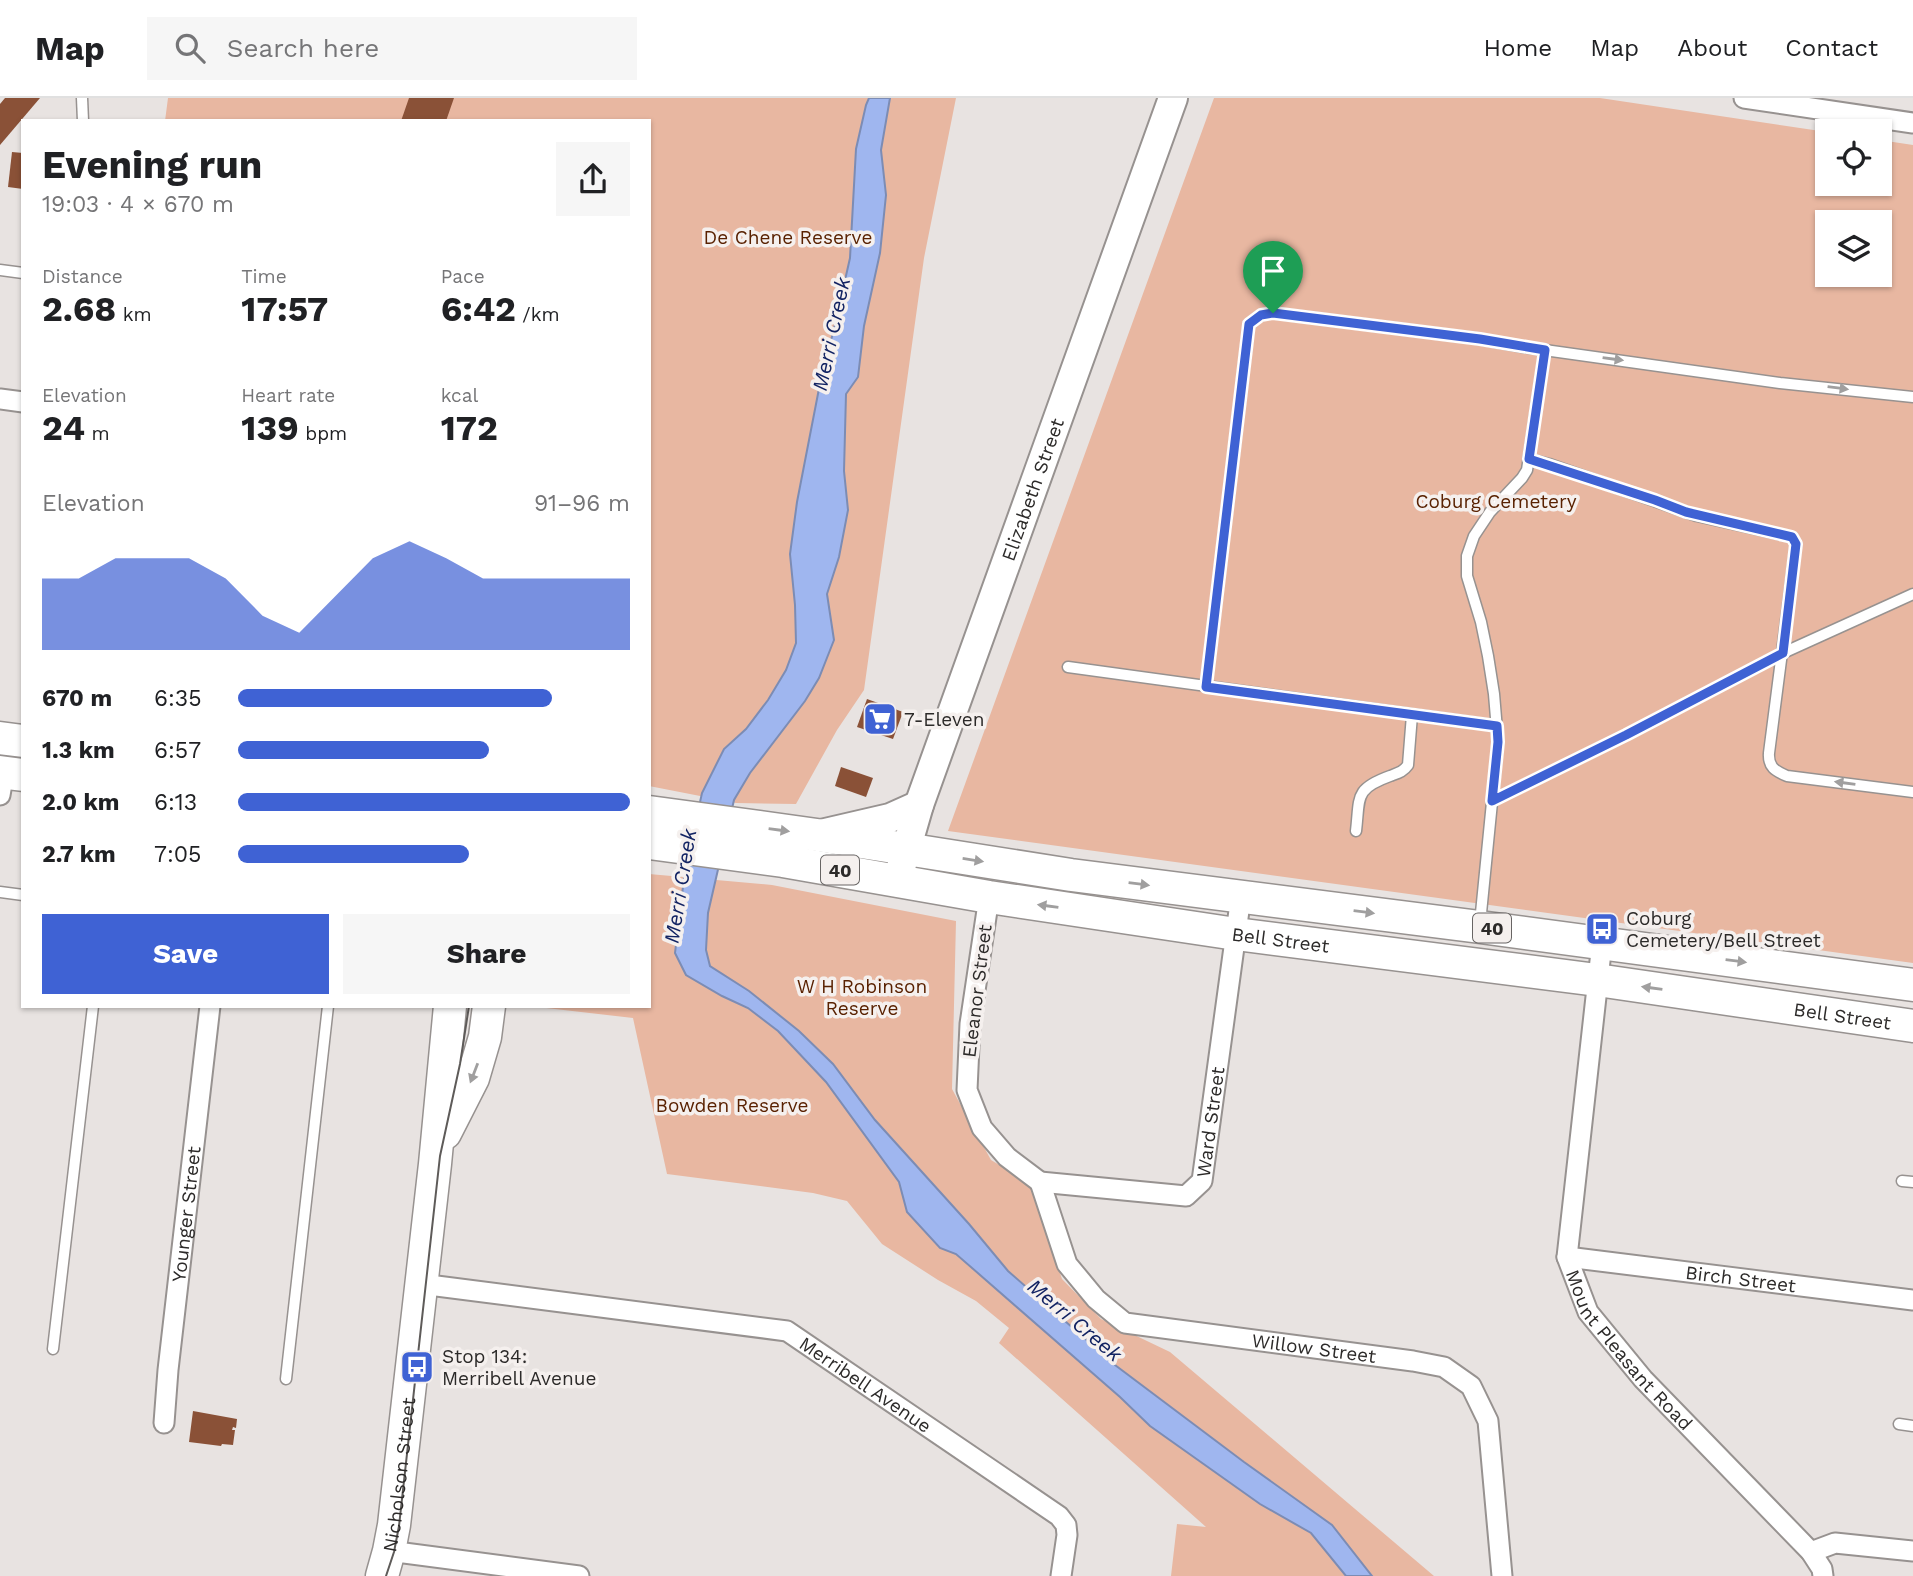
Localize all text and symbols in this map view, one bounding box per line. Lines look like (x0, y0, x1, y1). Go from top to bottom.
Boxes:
search box (147, 17, 637, 80)
text: Map (35, 29, 105, 68)
icon: search (171, 29, 209, 67)
text: Search here (227, 33, 379, 63)
text: Home (1484, 34, 1552, 62)
text: Map (1590, 34, 1639, 62)
text: About (1677, 34, 1747, 62)
text: Contact (1785, 34, 1878, 62)
map controls (1815, 119, 1892, 287)
button: locate (1815, 119, 1892, 196)
button: share (556, 142, 630, 216)
text: Evening run (42, 143, 262, 187)
text: 19:03 · 4 × 670 m (42, 191, 234, 218)
button: layers (1815, 210, 1892, 287)
park label: De Chene Reserve (704, 226, 872, 249)
pin (1243, 241, 1303, 313)
icon: arrive (1254, 252, 1292, 290)
text: Distance (42, 265, 123, 288)
text: Time (241, 265, 287, 288)
text: Pace (441, 265, 485, 288)
water label: Merri Creek (807, 274, 855, 393)
text: 2.68 (42, 288, 116, 330)
text: 17:57 (241, 288, 328, 330)
text: 6:42 (441, 288, 516, 330)
text: km (116, 303, 152, 326)
text: /km (516, 303, 560, 326)
one-way arrow (1602, 354, 1624, 365)
one-way arrow (1827, 382, 1849, 393)
text: Elevation (42, 384, 127, 407)
text: Heart rate (241, 384, 335, 407)
text: kcal (441, 384, 478, 407)
text: 24 (42, 407, 85, 449)
text: 139 (241, 407, 299, 449)
text: 172 (441, 407, 498, 449)
street label: Elizabeth Street (996, 415, 1069, 564)
text: m (85, 422, 110, 445)
text: bpm (299, 422, 347, 445)
text: Elevation (42, 490, 145, 517)
text: 91–96 m (534, 490, 630, 517)
park label: Coburg Cemetery (1415, 490, 1577, 513)
text: 670 m (42, 685, 112, 712)
text: 6:35 (154, 685, 202, 712)
supermarket icon: 7-Eleven (861, 700, 899, 738)
place label: 7-Eleven (904, 708, 985, 731)
text: 1.3 km (42, 737, 115, 764)
text: 6:57 (154, 737, 201, 764)
one-way arrow (1834, 778, 1856, 789)
text: 2.0 km (42, 789, 120, 816)
text: 6:13 (154, 789, 197, 816)
one-way arrow (768, 825, 790, 836)
water label: Merri Creek (659, 826, 701, 945)
text: 2.7 km (42, 841, 116, 868)
text: 7:05 (154, 841, 201, 868)
one-way arrow (963, 855, 985, 866)
road number: 40 (821, 856, 859, 884)
one-way arrow (1128, 878, 1150, 889)
one-way arrow (1037, 900, 1059, 911)
one-way arrow (1354, 907, 1376, 918)
place label: Coburg Cemetery/Bell Street (1626, 907, 1821, 952)
bus stop icon: Coburg Cemetery/Bell Street (1583, 910, 1621, 948)
button: Save (42, 914, 329, 994)
button: Share (343, 914, 630, 994)
road number: 40 (1473, 914, 1511, 942)
street label: Bell Street (1230, 922, 1331, 957)
street label: Eleanor Street (957, 923, 997, 1059)
one-way arrow (1725, 955, 1747, 966)
park label: W H Robinson Reserve (797, 975, 927, 1020)
one-way arrow (1640, 982, 1662, 993)
street label: Bell Street (1792, 997, 1893, 1034)
one-way arrow (468, 1062, 479, 1083)
street label: Ward Street (1191, 1065, 1229, 1179)
park label: Bowden Reserve (655, 1094, 809, 1117)
street label: Younger Street (167, 1145, 205, 1283)
street label: Birch Street (1684, 1260, 1797, 1297)
street label: Mount Pleasant Road (1561, 1266, 1697, 1435)
water label: Merri Creek (1023, 1273, 1128, 1367)
street label: Willow Street (1250, 1328, 1378, 1368)
street label: Merribell Avenue (795, 1331, 936, 1437)
place label: Stop 134: Merribell Avenue (442, 1345, 596, 1390)
bus stop icon: Stop 134: Merribell Avenue (398, 1348, 436, 1386)
street label: Nicholson Street (378, 1396, 420, 1554)

